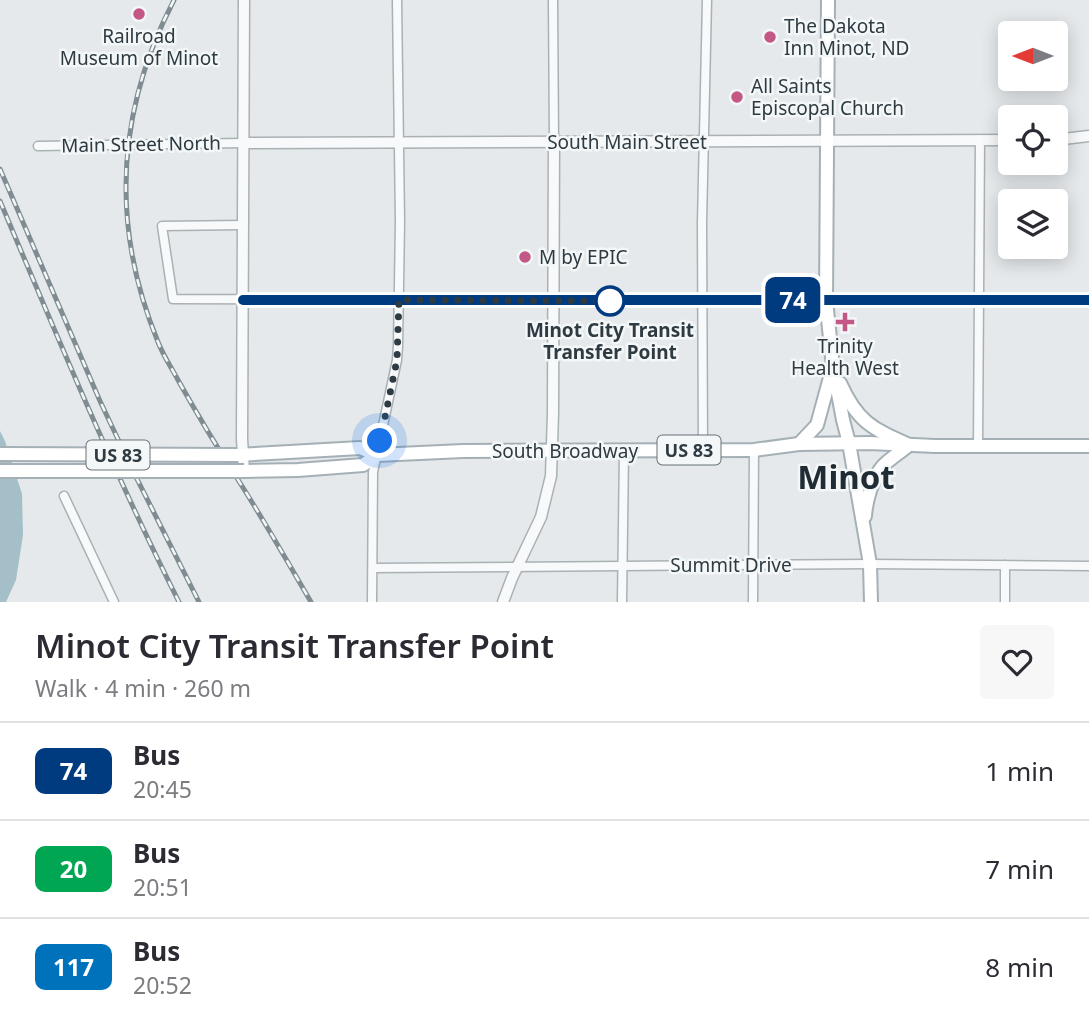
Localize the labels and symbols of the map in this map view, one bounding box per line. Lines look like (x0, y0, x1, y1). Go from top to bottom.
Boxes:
marker: Railroad Museum of Minot (131, 6, 147, 22)
place label: The Dakota Inn Minot, ND (784, 13, 909, 61)
north arrow (998, 21, 1068, 91)
place label: Railroad Museum of Minot (60, 23, 218, 71)
marker: The Dakota Inn Minot, ND (762, 29, 778, 45)
place label: All Saints Episcopal Church (751, 73, 904, 121)
marker: All Saints Episcopal Church (729, 89, 745, 105)
street label: South Main Street (547, 129, 707, 155)
street label: Main Street North (61, 130, 221, 158)
place label: M by EPIC (539, 244, 628, 270)
marker: M by EPIC (517, 249, 533, 265)
line badge: 74 (762, 277, 824, 323)
marker: Minot City Transit Transfer Point (595, 286, 625, 316)
marker: Trinity Health West (835, 312, 855, 332)
place label: Minot City Transit Transfer Point (526, 317, 694, 365)
place label: Trinity Health West (791, 333, 899, 381)
your location (362, 423, 397, 458)
road number: US 83 (658, 436, 720, 464)
street label: South Broadway (492, 438, 638, 464)
road number: US 83 (86, 440, 150, 470)
district label: Minot (797, 454, 895, 499)
street label: Summit Drive (670, 552, 792, 578)

